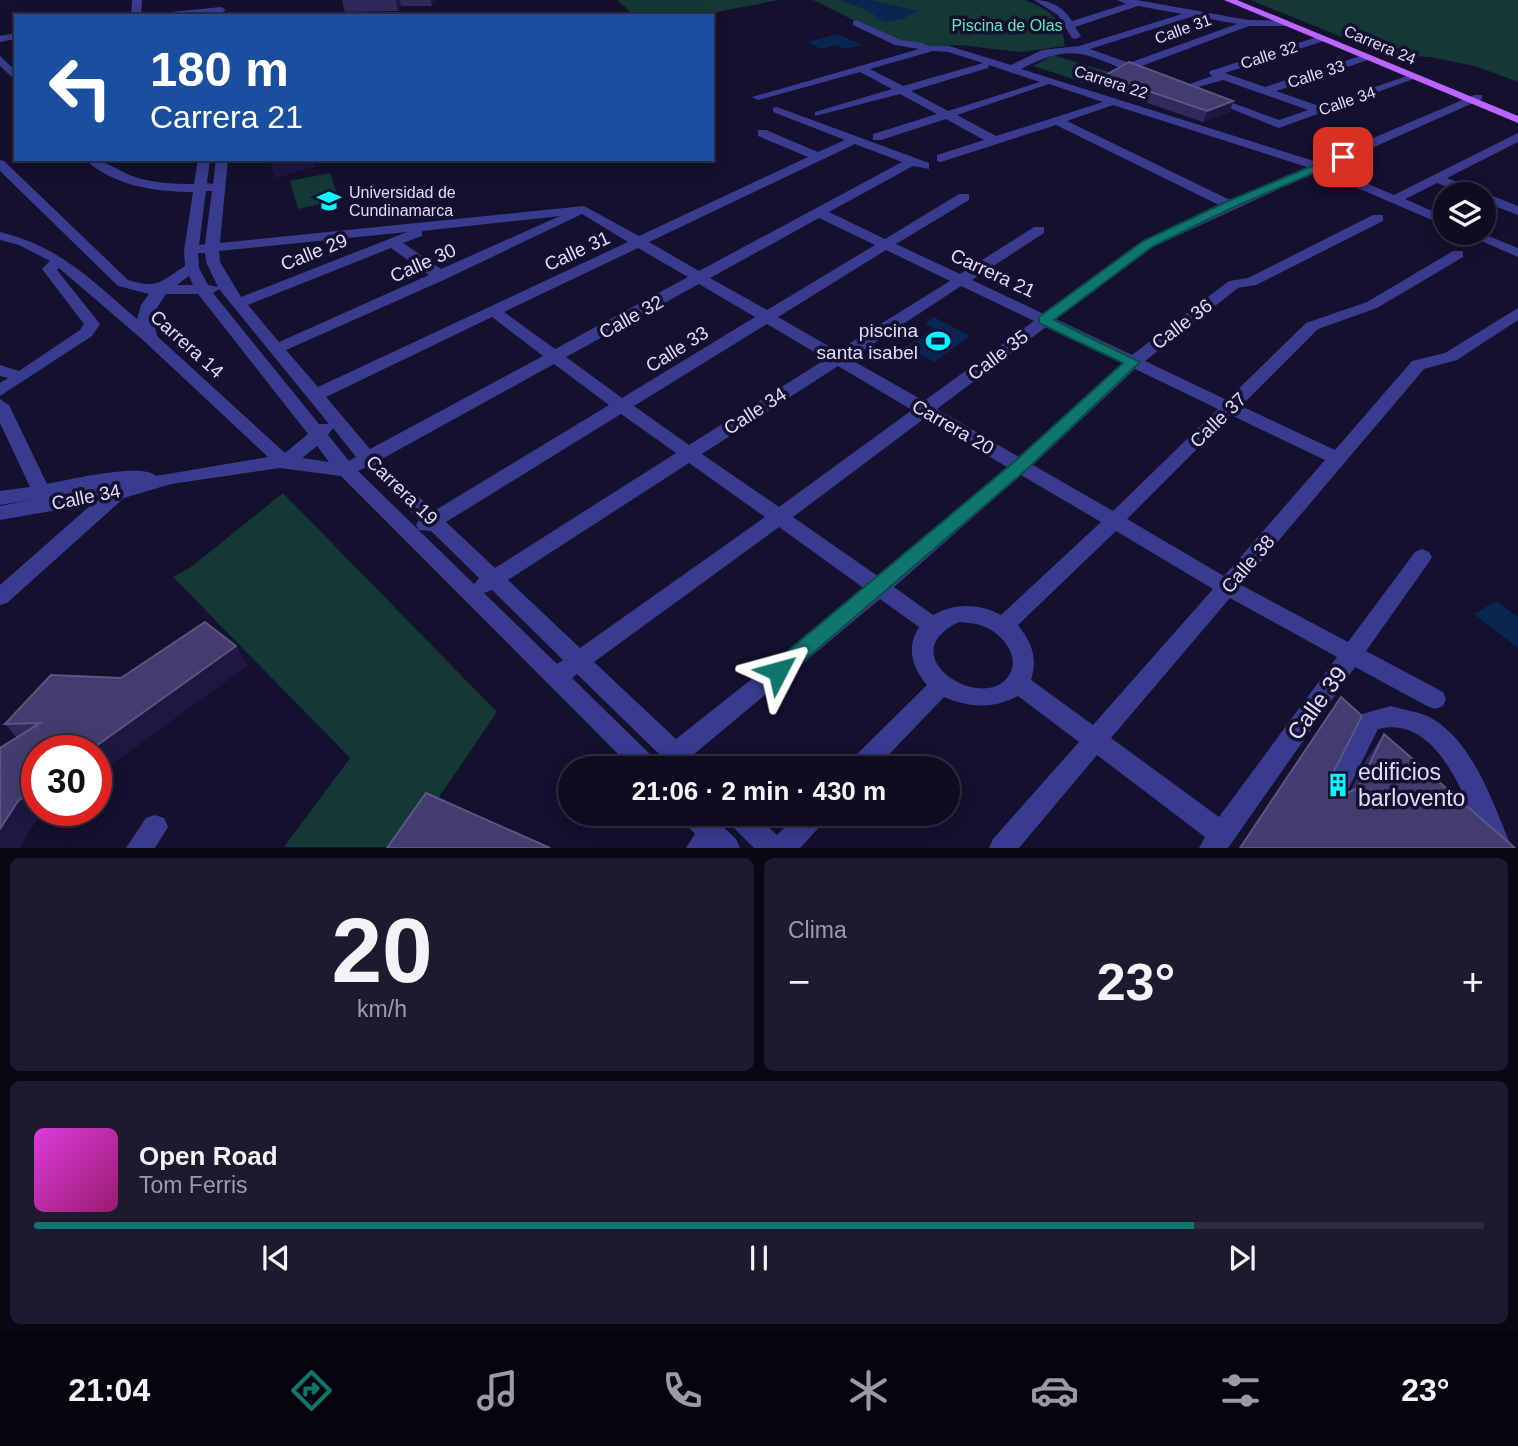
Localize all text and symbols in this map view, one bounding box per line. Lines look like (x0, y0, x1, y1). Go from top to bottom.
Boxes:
street label: Calle 31 (1153, 11, 1214, 47)
park label: Piscina de Olas (951, 17, 1063, 34)
street label: Carrera 24 (1341, 22, 1419, 68)
street label: Calle 32 (1238, 38, 1300, 72)
icon: left (35, 42, 126, 133)
text: 180 m (150, 42, 289, 96)
street label: Calle 33 (1285, 57, 1347, 91)
street label: Carrera 22 (1072, 62, 1150, 102)
street label: Calle 34 (1316, 83, 1378, 119)
text: Carrera 21 (150, 99, 303, 135)
pin (1313, 127, 1373, 187)
icon: arrive (1324, 138, 1362, 176)
map controls (1433, 182, 1496, 245)
button: layers (1433, 182, 1496, 245)
place label: Universidad de Cundinamarca (349, 184, 456, 219)
school or university icon: Universidad de Cundinamarca (315, 187, 343, 215)
street label: Calle 31 (541, 227, 613, 275)
street label: Calle 29 (278, 229, 350, 275)
street label: Calle 30 (387, 239, 459, 287)
street label: Carrera 21 (947, 244, 1039, 302)
street label: Calle 32 (595, 291, 667, 343)
street label: Calle 36 (1148, 295, 1216, 353)
street label: Carrera 14 (146, 306, 228, 382)
place label: piscina santa isabel (817, 320, 918, 363)
street label: Calle 33 (642, 322, 712, 376)
street label: Calle 35 (964, 326, 1032, 384)
sports icon: piscina santa isabel (924, 327, 952, 355)
street label: Calle 34 (720, 383, 790, 439)
street label: Calle 37 (1186, 388, 1250, 452)
street label: Carrera 20 (908, 395, 998, 459)
street label: Carrera 19 (362, 451, 442, 529)
street label: Calle 34 (50, 480, 123, 514)
street label: Calle 38 (1217, 531, 1279, 597)
position arrow (741, 634, 815, 708)
street label: Calle 39 (1282, 661, 1352, 745)
speed limit sign: 30 (21, 735, 112, 826)
place label: edificios barlovento (1358, 759, 1465, 811)
building icon: edificios barlovento (1324, 771, 1352, 799)
text: 21:06 · 2 min · 430 m (632, 776, 886, 806)
text: 20 (331, 900, 433, 1001)
text: Clima (788, 917, 847, 943)
text: 23° (1097, 953, 1175, 1011)
text: − (788, 961, 810, 1003)
text: + (1462, 961, 1484, 1003)
text: km/h (357, 996, 407, 1022)
text: Open Road (139, 1141, 278, 1171)
text: Tom Ferris (139, 1172, 248, 1198)
icon: previous (257, 1239, 295, 1277)
icon: pause (740, 1239, 778, 1277)
icon: next (1223, 1239, 1261, 1277)
icon: directions (287, 1366, 336, 1415)
icon: music (473, 1366, 522, 1415)
icon: phone (658, 1366, 707, 1415)
icon: climate (844, 1366, 893, 1415)
icon: car (1030, 1366, 1079, 1415)
icon: filters (1216, 1366, 1265, 1415)
text: 21:04 (68, 1372, 150, 1408)
text: 23° (1401, 1372, 1450, 1408)

